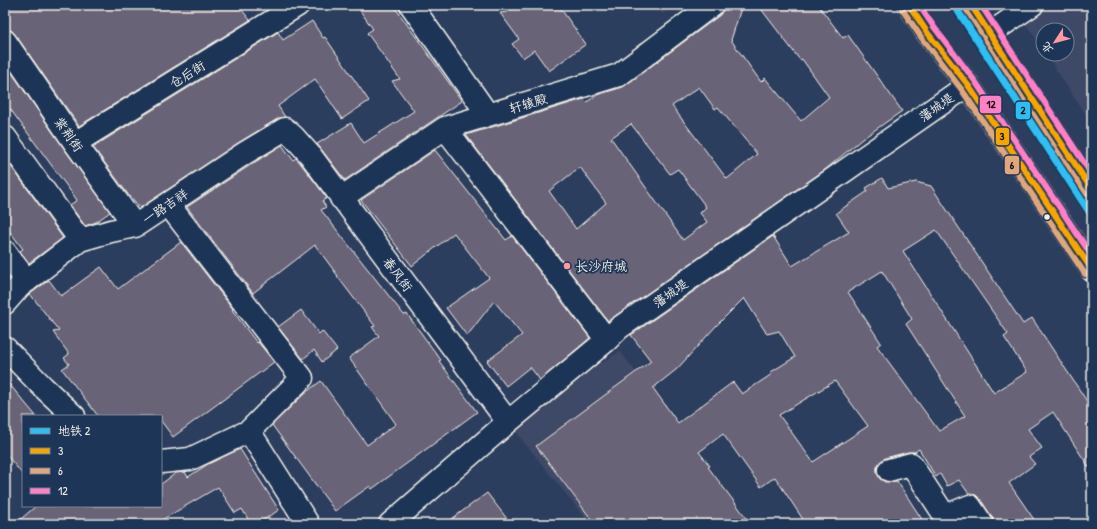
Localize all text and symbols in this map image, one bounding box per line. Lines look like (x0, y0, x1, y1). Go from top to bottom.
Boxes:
north arrow (1035, 22, 1075, 62)
text: 北 (1038, 39, 1056, 56)
street label: 仓后街 (166, 56, 208, 92)
street label: 藩城堤 (915, 88, 957, 126)
street label: 轩辕殿 (507, 89, 549, 117)
line badge: 12 (979, 95, 1002, 114)
text: 12 (986, 97, 996, 111)
line badge: 2 (1015, 101, 1031, 120)
text: 2 (1020, 103, 1026, 117)
street label: 紫荆街 (50, 113, 88, 155)
line badge: 3 (995, 127, 1010, 146)
text: 3 (1000, 129, 1005, 143)
line badge: 6 (1004, 155, 1020, 175)
text: 6 (1010, 158, 1015, 172)
street label: 一路吉祥 (138, 184, 192, 228)
unlabelled marker (1042, 212, 1052, 222)
street label: 春风街 (379, 253, 417, 295)
place label: 长沙府城 (575, 257, 627, 275)
marker: 长沙府城 (562, 261, 572, 271)
street label: 藩城堤 (649, 274, 691, 312)
legend (22, 415, 162, 507)
text: 地铁 2 (58, 422, 91, 439)
text: 3 (58, 442, 63, 459)
text: 6 (58, 462, 63, 479)
text: 12 (58, 482, 68, 499)

